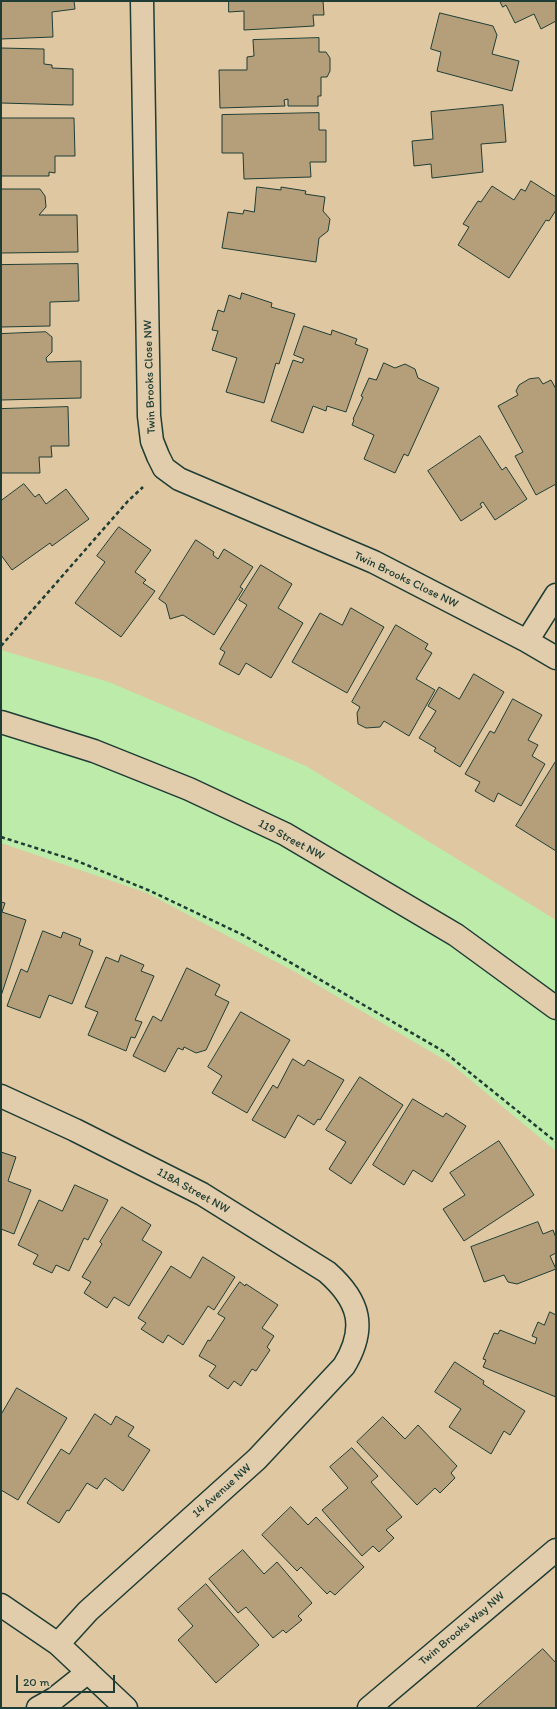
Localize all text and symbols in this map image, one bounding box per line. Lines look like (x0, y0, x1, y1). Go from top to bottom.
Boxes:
street label: Twin Brooks Close NW (141, 320, 159, 434)
street label: Twin Brooks Close NW (351, 548, 461, 612)
street label: 119 Street NW (255, 817, 327, 863)
street label: 118A Street NW (154, 1165, 232, 1217)
street label: 14 Avenue NW (190, 1461, 254, 1521)
street label: Twin Brooks Way NW (416, 1589, 508, 1669)
scale bar (18, 1667, 117, 1693)
text: 20 m (23, 1675, 50, 1689)

